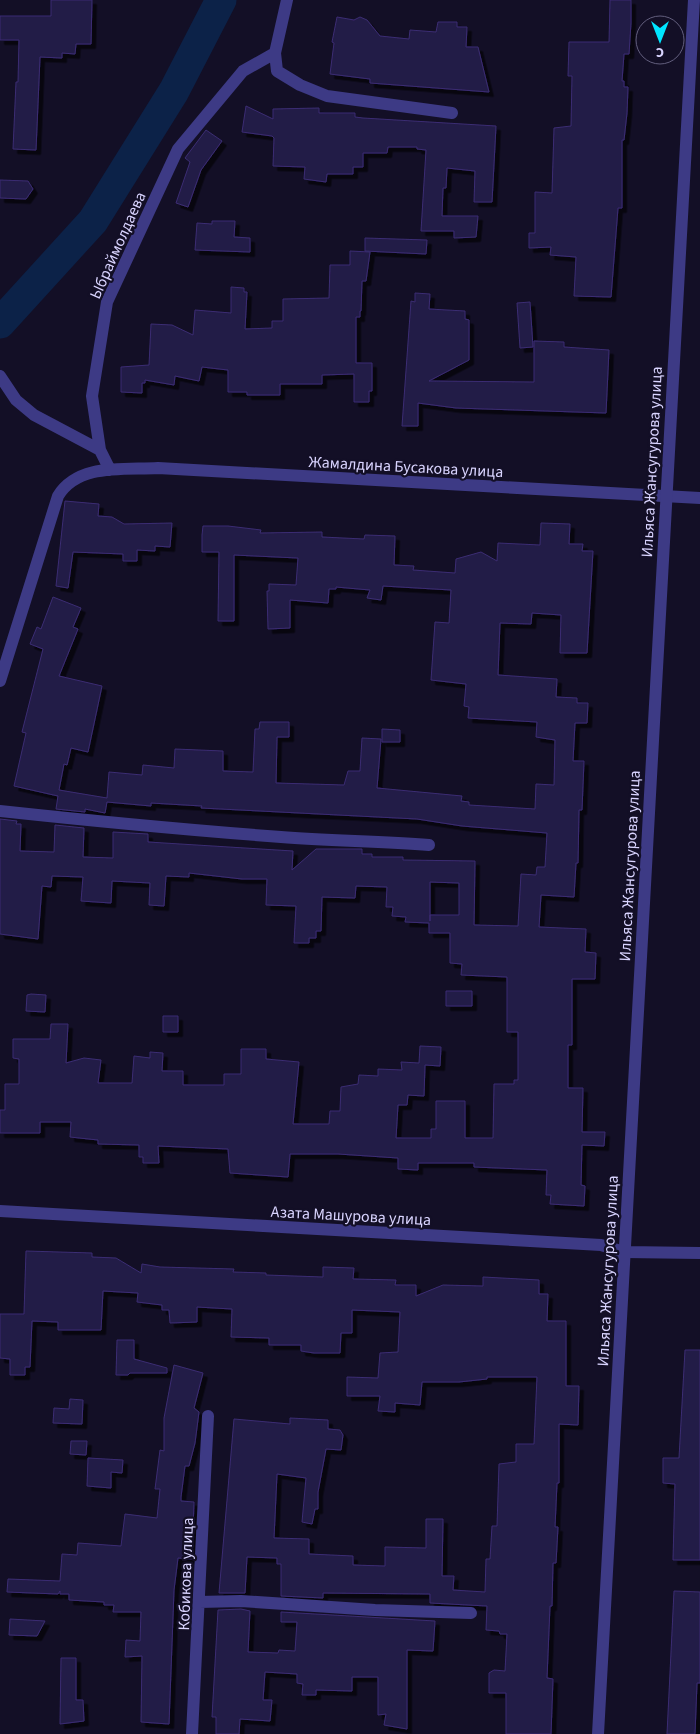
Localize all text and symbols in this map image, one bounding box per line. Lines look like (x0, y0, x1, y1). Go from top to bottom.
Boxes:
north arrow (635, 15, 685, 65)
text: С (656, 42, 664, 62)
street label: Ыбраймолдаева (84, 188, 151, 303)
street label: Ильяса Жансугурова улица (636, 366, 668, 558)
street label: Жамалдина Бусакова улица (308, 451, 504, 483)
street label: Ильяса Жансугурова улица (614, 770, 646, 962)
street label: Ильяса Жансугурова улица (592, 1175, 624, 1367)
street label: Азата Машурова улица (270, 1201, 432, 1231)
street label: Кобикова улица (173, 1517, 199, 1631)

